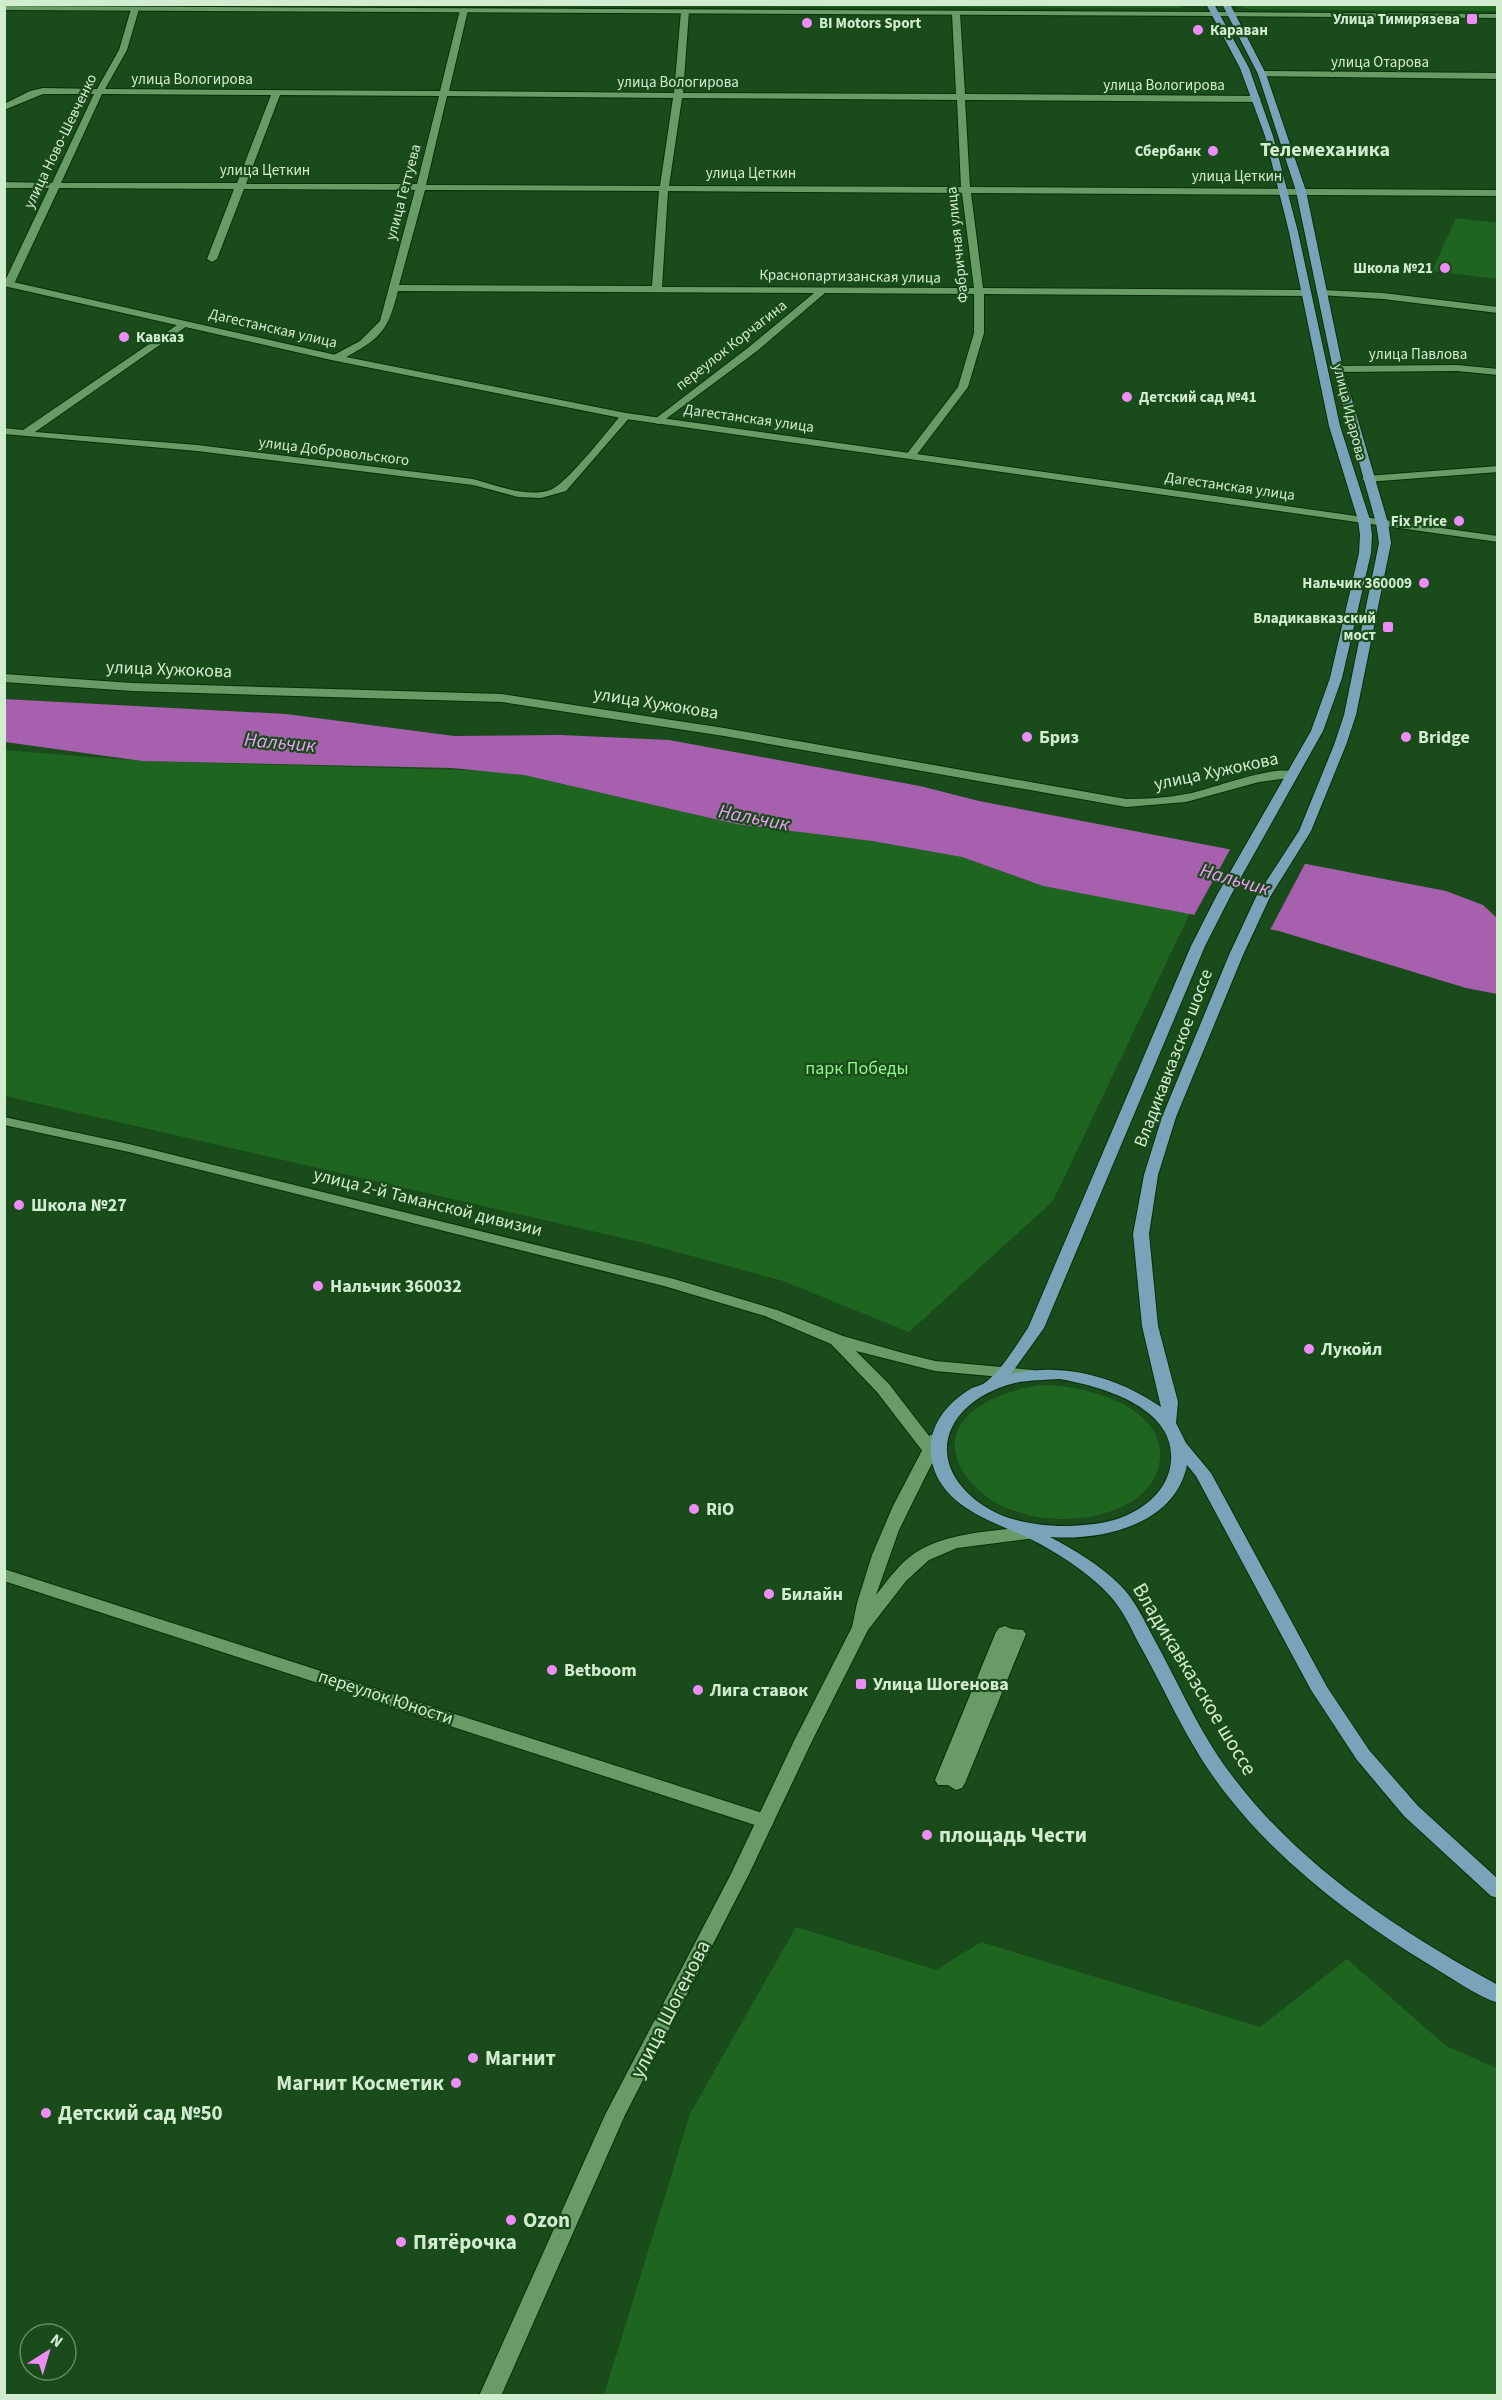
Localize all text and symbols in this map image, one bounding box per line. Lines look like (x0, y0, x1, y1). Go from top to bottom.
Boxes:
place label: Улица Тимирязева (1333, 9, 1460, 30)
marker: Улица Тимирязева (1465, 12, 1479, 26)
place label: BI Motors Sport (819, 13, 921, 34)
marker: BI Motors Sport (800, 16, 814, 30)
place label: Караван (1210, 20, 1268, 41)
marker: Караван (1191, 23, 1205, 37)
street label: улица Отарова (1331, 52, 1429, 73)
street label: улица Вологирова (131, 69, 253, 90)
street label: улица Ново-Шевченко (19, 70, 102, 212)
street label: улица Вологирова (617, 72, 739, 93)
street label: улица Вологирова (1103, 75, 1225, 96)
district label: Телемеханика (1260, 136, 1390, 164)
place label: Сбербанк (1135, 141, 1202, 162)
street label: улица Геттуева (381, 142, 426, 242)
marker: Сбербанк (1206, 144, 1220, 158)
street label: улица Цеткин (220, 160, 310, 181)
street label: улица Цеткин (706, 163, 796, 184)
street label: улица Цеткин (1192, 166, 1282, 187)
street label: Фабричная улица (941, 186, 974, 304)
place label: Школа №21 (1353, 258, 1433, 279)
marker: Школа №21 (1438, 261, 1452, 275)
street label: Краснопартизанская улица (759, 264, 941, 289)
street label: переулок Корчагина (671, 295, 791, 396)
street label: Дагестанская улица (207, 303, 339, 353)
place label: Кавказ (136, 327, 184, 348)
marker: Кавказ (117, 330, 131, 344)
street label: улица Павлова (1369, 344, 1467, 365)
street label: улица Идарова (1327, 361, 1372, 463)
place label: Детский сад №41 (1139, 387, 1257, 408)
marker: Детский сад №41 (1120, 390, 1134, 404)
street label: Дагестанская улица (683, 399, 815, 438)
street label: улица Добровольского (257, 432, 410, 471)
street label: Дагестанская улица (1164, 467, 1296, 506)
place label: Fix Price (1391, 511, 1447, 532)
marker: Fix Price (1452, 514, 1466, 528)
place label: Нальчик 360009 (1302, 573, 1412, 594)
marker: Нальчик 360009 (1417, 576, 1431, 590)
place label: Владикавказский мост (1253, 608, 1376, 646)
marker: Владикавказский мост (1381, 620, 1395, 634)
street label: улица Хужокова (105, 655, 233, 684)
street label: улица Хужокова (592, 681, 720, 726)
place label: Бриз (1039, 725, 1079, 750)
place label: Bridge (1418, 725, 1470, 750)
water label: Нальчик (243, 726, 317, 760)
marker: Бриз (1020, 730, 1034, 744)
marker: Bridge (1399, 730, 1413, 744)
street label: улица Хужокова (1152, 746, 1280, 797)
water label: Нальчик (716, 797, 792, 839)
water label: Нальчик (1196, 857, 1273, 903)
street label: Владикавказское шоссе (1128, 965, 1219, 1151)
park label: парк Победы (805, 1056, 909, 1081)
street label: улица 2-й Таманской дивизии (311, 1162, 545, 1243)
place label: Школа №27 (31, 1193, 127, 1218)
marker: Школа №27 (12, 1198, 26, 1212)
place label: Нальчик 360032 (330, 1274, 462, 1299)
marker: Нальчик 360032 (311, 1279, 325, 1293)
place label: Лукойл (1320, 1337, 1382, 1362)
marker: Лукойл (1302, 1342, 1316, 1356)
place label: RiO (706, 1497, 734, 1522)
marker: RiO (687, 1502, 701, 1516)
street label: Владикавказское шоссе (1125, 1577, 1265, 1781)
place label: Билайн (781, 1582, 843, 1607)
marker: Билайн (762, 1587, 776, 1601)
place label: Betboom (564, 1658, 637, 1683)
marker: Betboom (545, 1663, 559, 1677)
street label: переулок Юности (315, 1664, 457, 1731)
place label: Улица Шогенова (873, 1672, 1009, 1697)
marker: Улица Шогенова (854, 1677, 868, 1691)
place label: Лига ставок (709, 1678, 808, 1703)
marker: Лига ставок (691, 1683, 705, 1697)
place label: площадь Чести (939, 1820, 1087, 1850)
marker: площадь Чести (920, 1828, 934, 1842)
street label: улица Шогенова (622, 1935, 718, 2083)
place label: Магнит (485, 2043, 556, 2073)
marker: Магнит (466, 2051, 480, 2065)
place label: Магнит Косметик (276, 2068, 444, 2098)
marker: Магнит Косметик (449, 2076, 463, 2090)
place label: Детский сад №50 (58, 2098, 223, 2128)
marker: Детский сад №50 (39, 2106, 53, 2120)
place label: Ozon (523, 2205, 570, 2235)
marker: Ozon (504, 2213, 518, 2227)
place label: Пятёрочка (413, 2227, 517, 2257)
marker: Пятёрочка (394, 2235, 408, 2249)
north arrow (18, 2322, 78, 2382)
text: N (46, 2329, 67, 2353)

